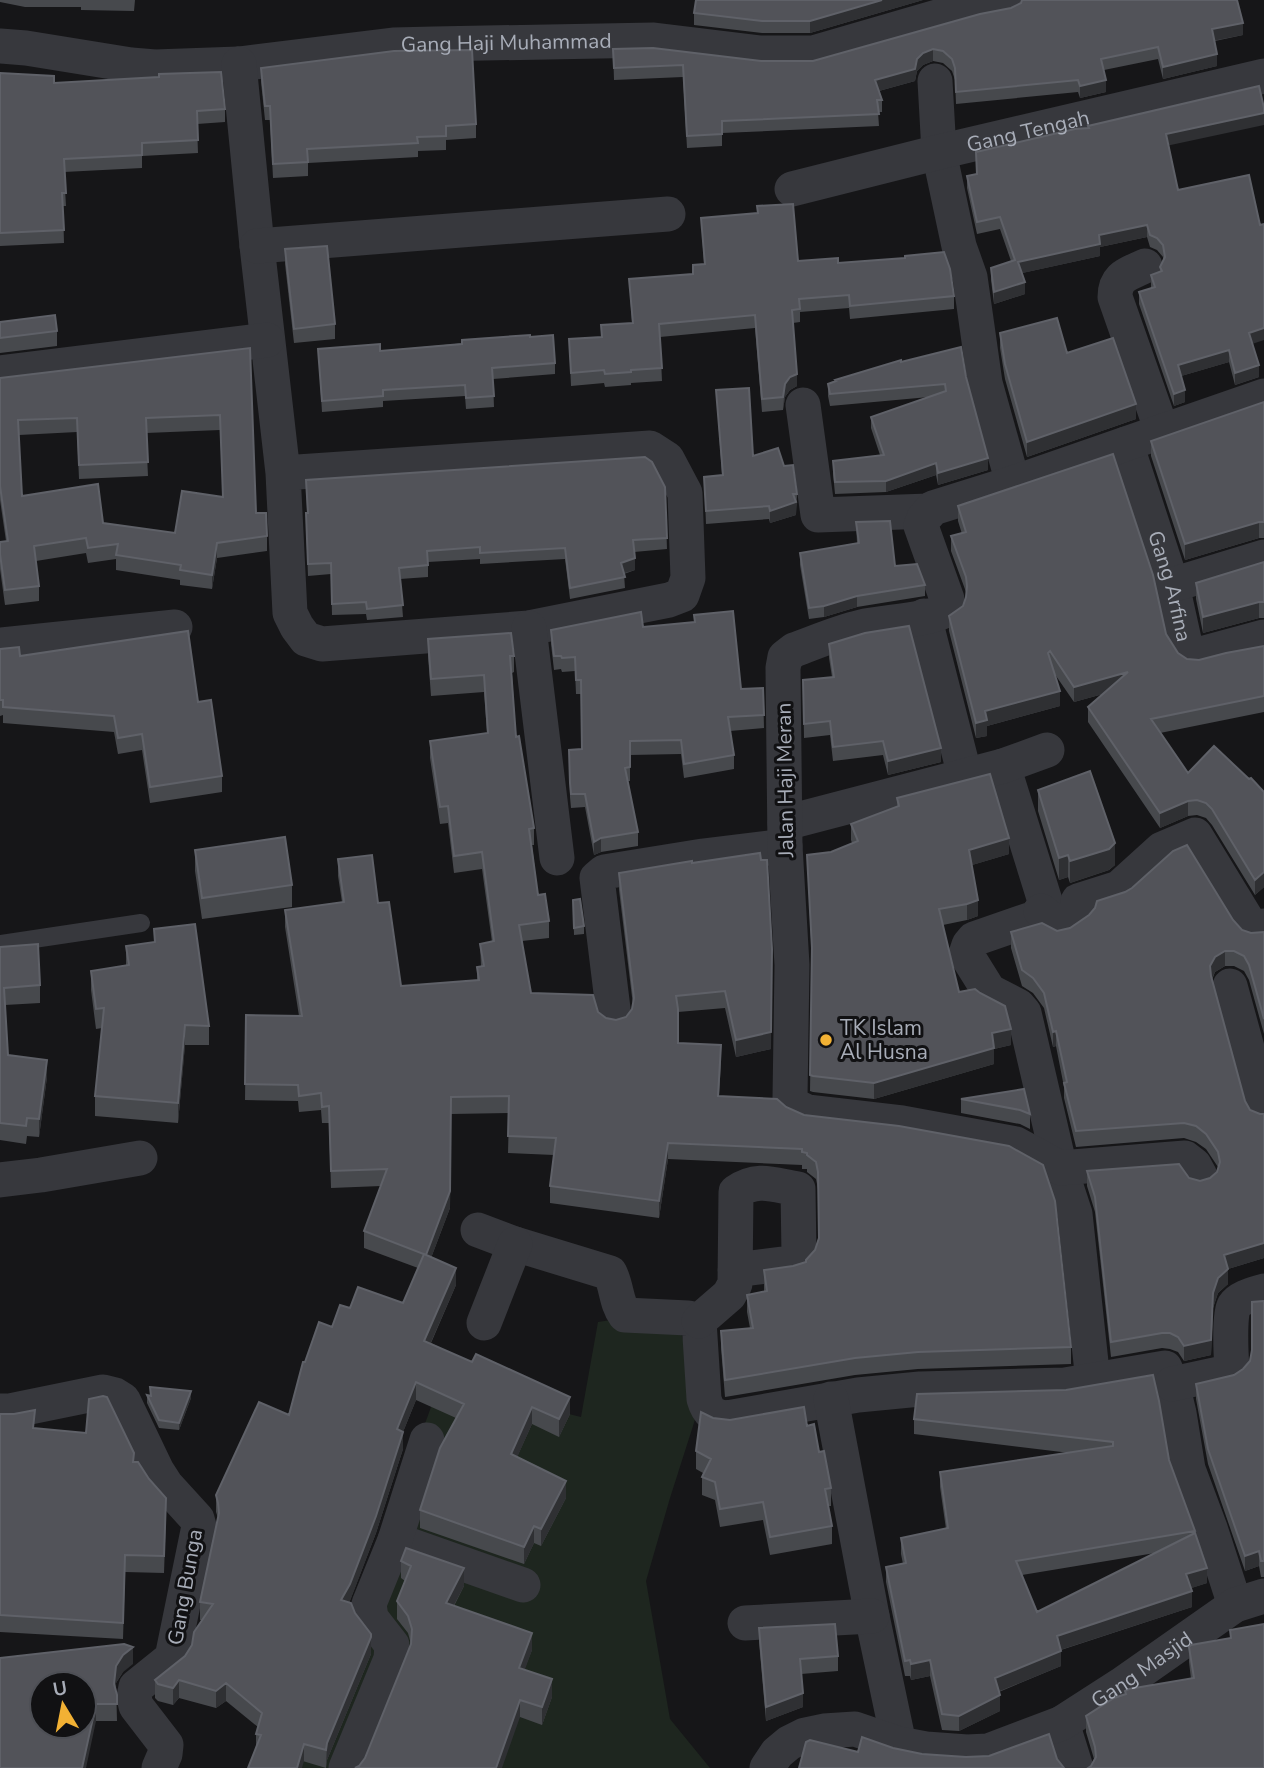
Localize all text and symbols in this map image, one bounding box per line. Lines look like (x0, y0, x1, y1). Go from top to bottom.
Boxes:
street label: Gang Haji Muhammad (401, 27, 612, 59)
street label: Gang Tengah (964, 103, 1092, 159)
street label: Gang Arfina (1141, 527, 1198, 644)
street label: Jalan Haji Meran (770, 702, 800, 859)
place label: TK Islam Al Husna (840, 1014, 928, 1066)
marker: TK Islam Al Husna (818, 1032, 834, 1048)
street label: Gang Bunga (161, 1527, 209, 1647)
street label: Gang Masjid (1086, 1625, 1198, 1715)
north arrow (28, 1670, 98, 1740)
text: U (51, 1675, 69, 1703)

